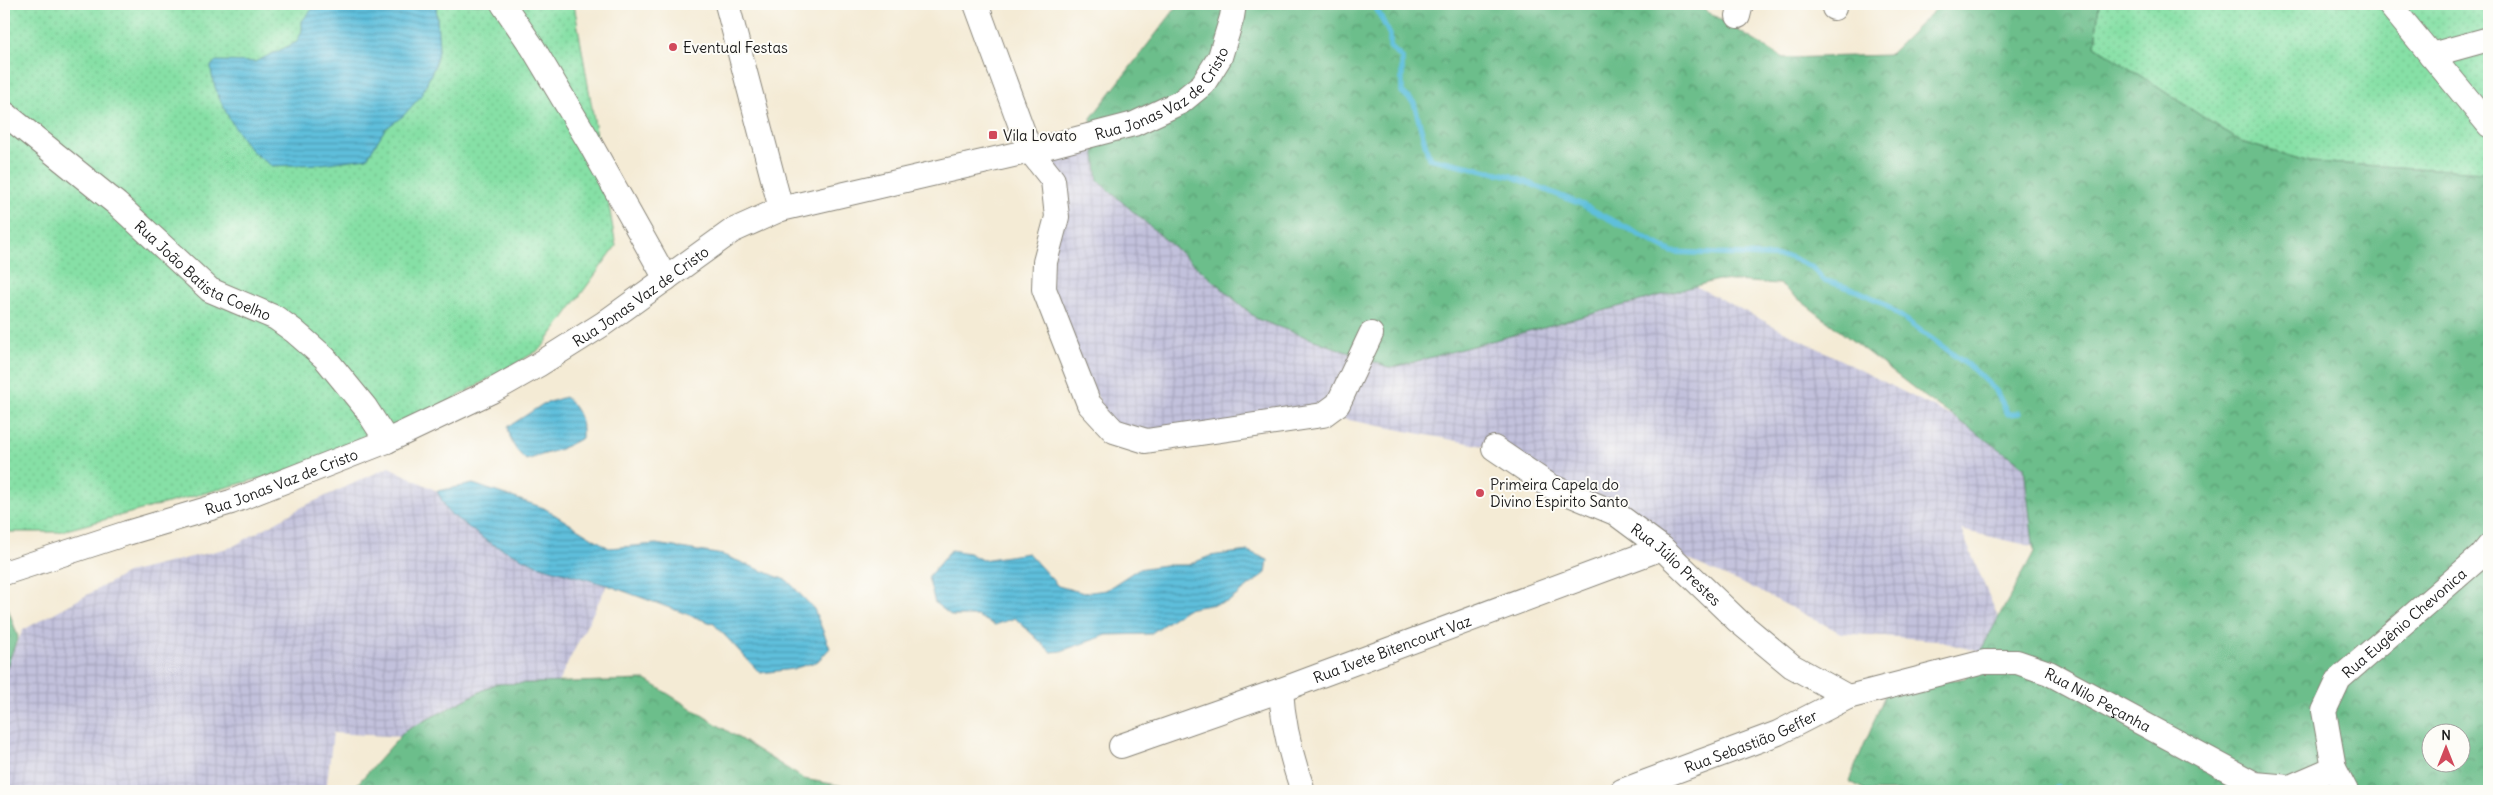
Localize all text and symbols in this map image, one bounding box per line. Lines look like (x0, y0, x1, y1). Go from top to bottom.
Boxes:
place label: Eventual Festas (683, 38, 788, 57)
marker: Eventual Festas (667, 41, 679, 53)
street label: Rua Jonas Vaz de Cristo (1093, 45, 1232, 143)
place label: Vila Lovato (1003, 126, 1077, 145)
marker: Vila Lovato (987, 129, 999, 141)
street label: Rua João Batista Coelho (131, 216, 274, 324)
street label: Rua Jonas Vaz de Cristo (569, 242, 712, 350)
street label: Rua Jonas Vaz de Cristo (202, 444, 360, 519)
place label: Primeira Capela do Divino Espirito Santo (1490, 475, 1628, 511)
marker: Primeira Capela do Divino Espirito Santo (1474, 487, 1486, 499)
street label: Rua Júlio Prestes (1627, 519, 1726, 610)
street label: Rua Eugênio Chevonica (2338, 563, 2470, 682)
street label: Rua Ivete Bitencourt Vaz (1310, 611, 1474, 687)
street label: Rua Nilo Peçanha (2042, 663, 2155, 736)
street label: Rua Sebastião Geffer (1681, 705, 1820, 777)
north arrow (2420, 722, 2470, 772)
text: N (2441, 726, 2451, 744)

